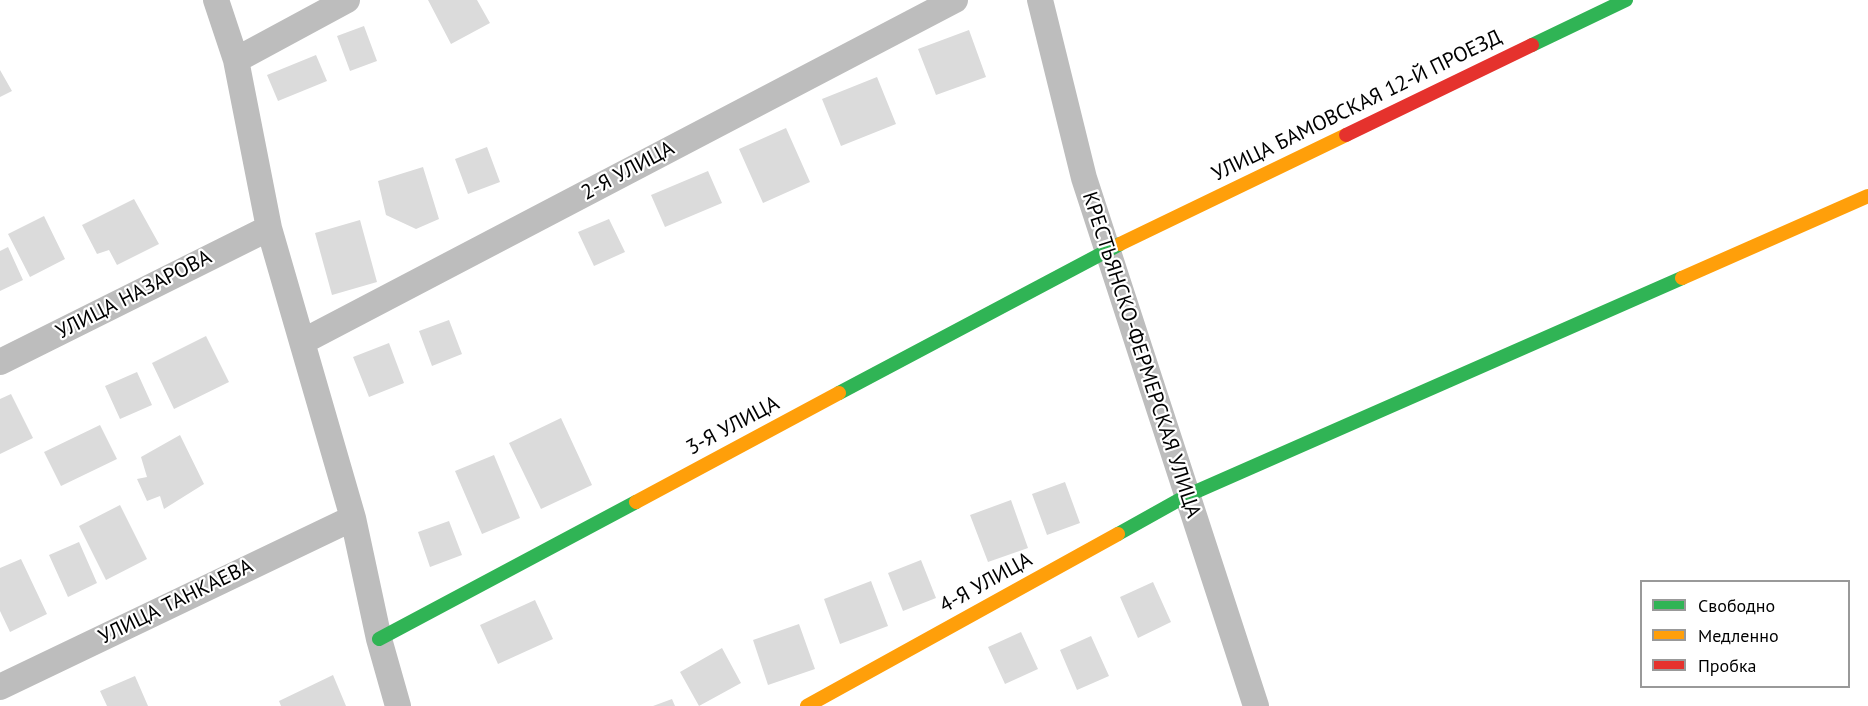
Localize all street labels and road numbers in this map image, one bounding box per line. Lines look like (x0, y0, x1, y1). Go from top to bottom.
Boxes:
street label: УЛИЦА БАМОВСКАЯ 12-Й ПРОЕЗД (1208, 25, 1506, 187)
street label: 2-Я УЛИЦА (577, 136, 679, 206)
street label: КРЕСТЬЯНСКО-ФЕРМЕРСКАЯ УЛИЦА (1076, 189, 1206, 521)
street label: УЛИЦА НАЗАРОВА (52, 245, 216, 345)
street label: 3-Я УЛИЦА (682, 391, 784, 461)
street label: 4-Я УЛИЦА (935, 547, 1037, 619)
street label: УЛИЦА ТАНКАЕВА (95, 554, 257, 650)

